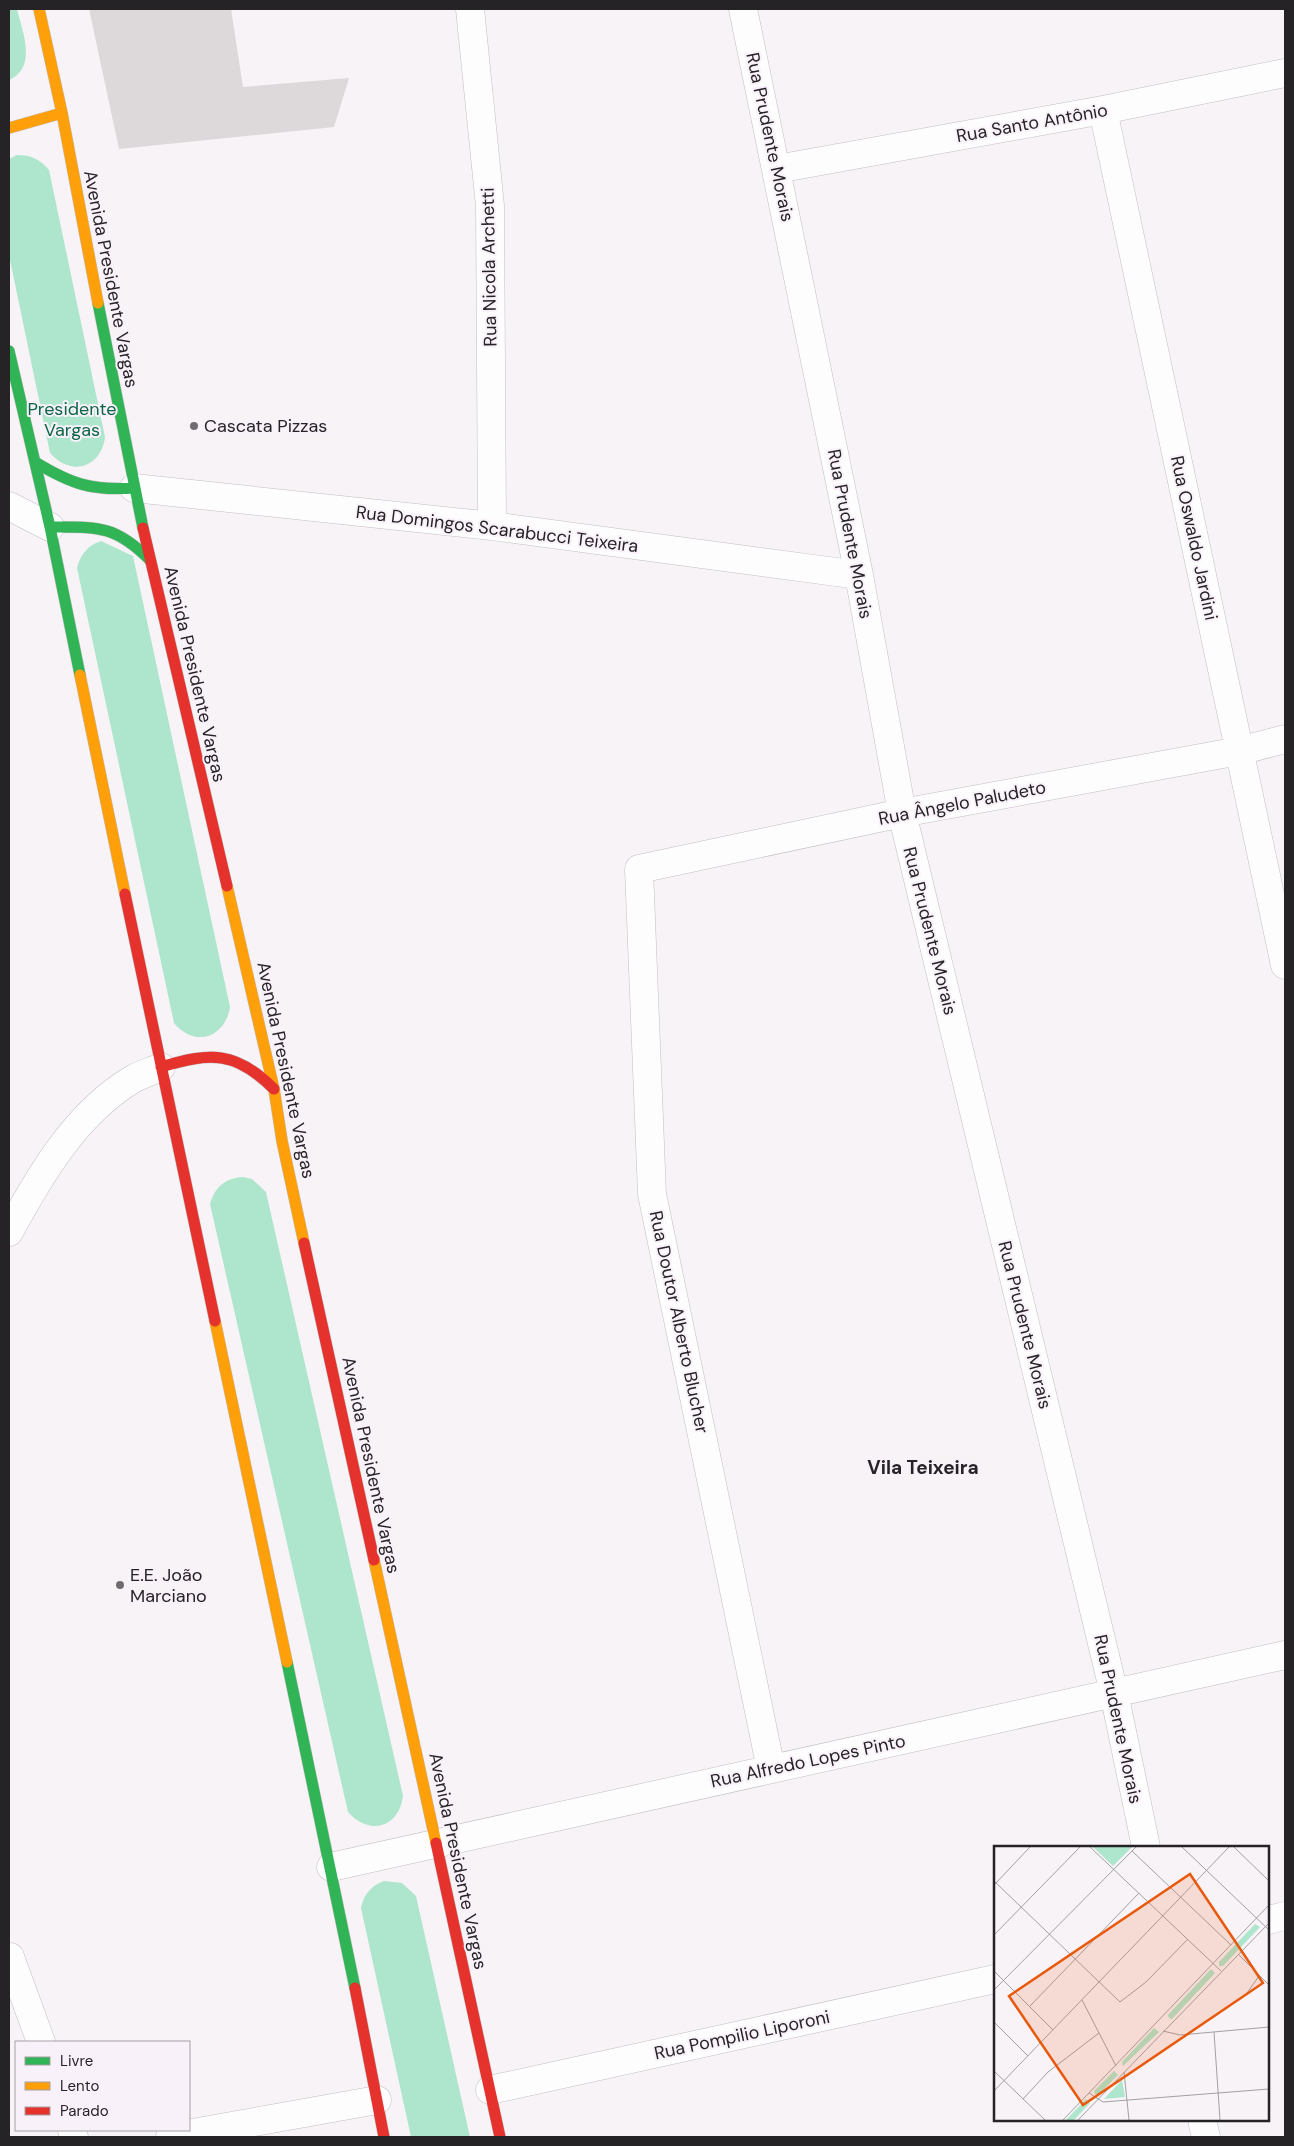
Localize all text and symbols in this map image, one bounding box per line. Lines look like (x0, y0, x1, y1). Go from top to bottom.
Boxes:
street label: Rua Prudente Morais (740, 50, 800, 224)
street label: Rua Santo Antônio (954, 98, 1110, 148)
street label: Avenida Presidente Vargas (78, 168, 144, 390)
street label: Rua Nicola Archetti (476, 187, 502, 347)
park label: Presidente Vargas (27, 397, 117, 442)
place label: Cascata Pizzas (204, 414, 327, 438)
marker: Cascata Pizzas (188, 420, 200, 432)
street label: Rua Prudente Morais (822, 447, 878, 621)
street label: Rua Oswaldo Jardini (1165, 454, 1223, 622)
street label: Rua Domingos Scarabucci Teixeira (354, 500, 640, 558)
street label: Avenida Presidente Vargas (158, 564, 232, 784)
street label: Rua Ângelo Paludeto (876, 775, 1048, 831)
street label: Rua Prudente Morais (898, 845, 962, 1017)
street label: Avenida Presidente Vargas (251, 959, 321, 1181)
street label: Rua Doutor Alberto Blucher (644, 1208, 714, 1436)
street label: Rua Prudente Morais (993, 1239, 1057, 1411)
street label: Avenida Presidente Vargas (336, 1354, 406, 1576)
district label: Vila Teixeira (867, 1455, 979, 1480)
place label: E.E. João Marciano (130, 1563, 207, 1608)
marker: E.E. João Marciano (114, 1579, 126, 1591)
street label: Rua Prudente Morais (1088, 1632, 1148, 1806)
street label: Rua Alfredo Lopes Pinto (708, 1729, 908, 1793)
street label: Avenida Presidente Vargas (423, 1750, 493, 1972)
inset map (994, 1846, 1269, 2121)
street label: Rua Pompilio Liporoni (652, 2005, 832, 2065)
legend (15, 2041, 190, 2131)
text: Livre (60, 2051, 93, 2071)
text: Lento (60, 2076, 99, 2096)
text: Parado (60, 2101, 109, 2121)

